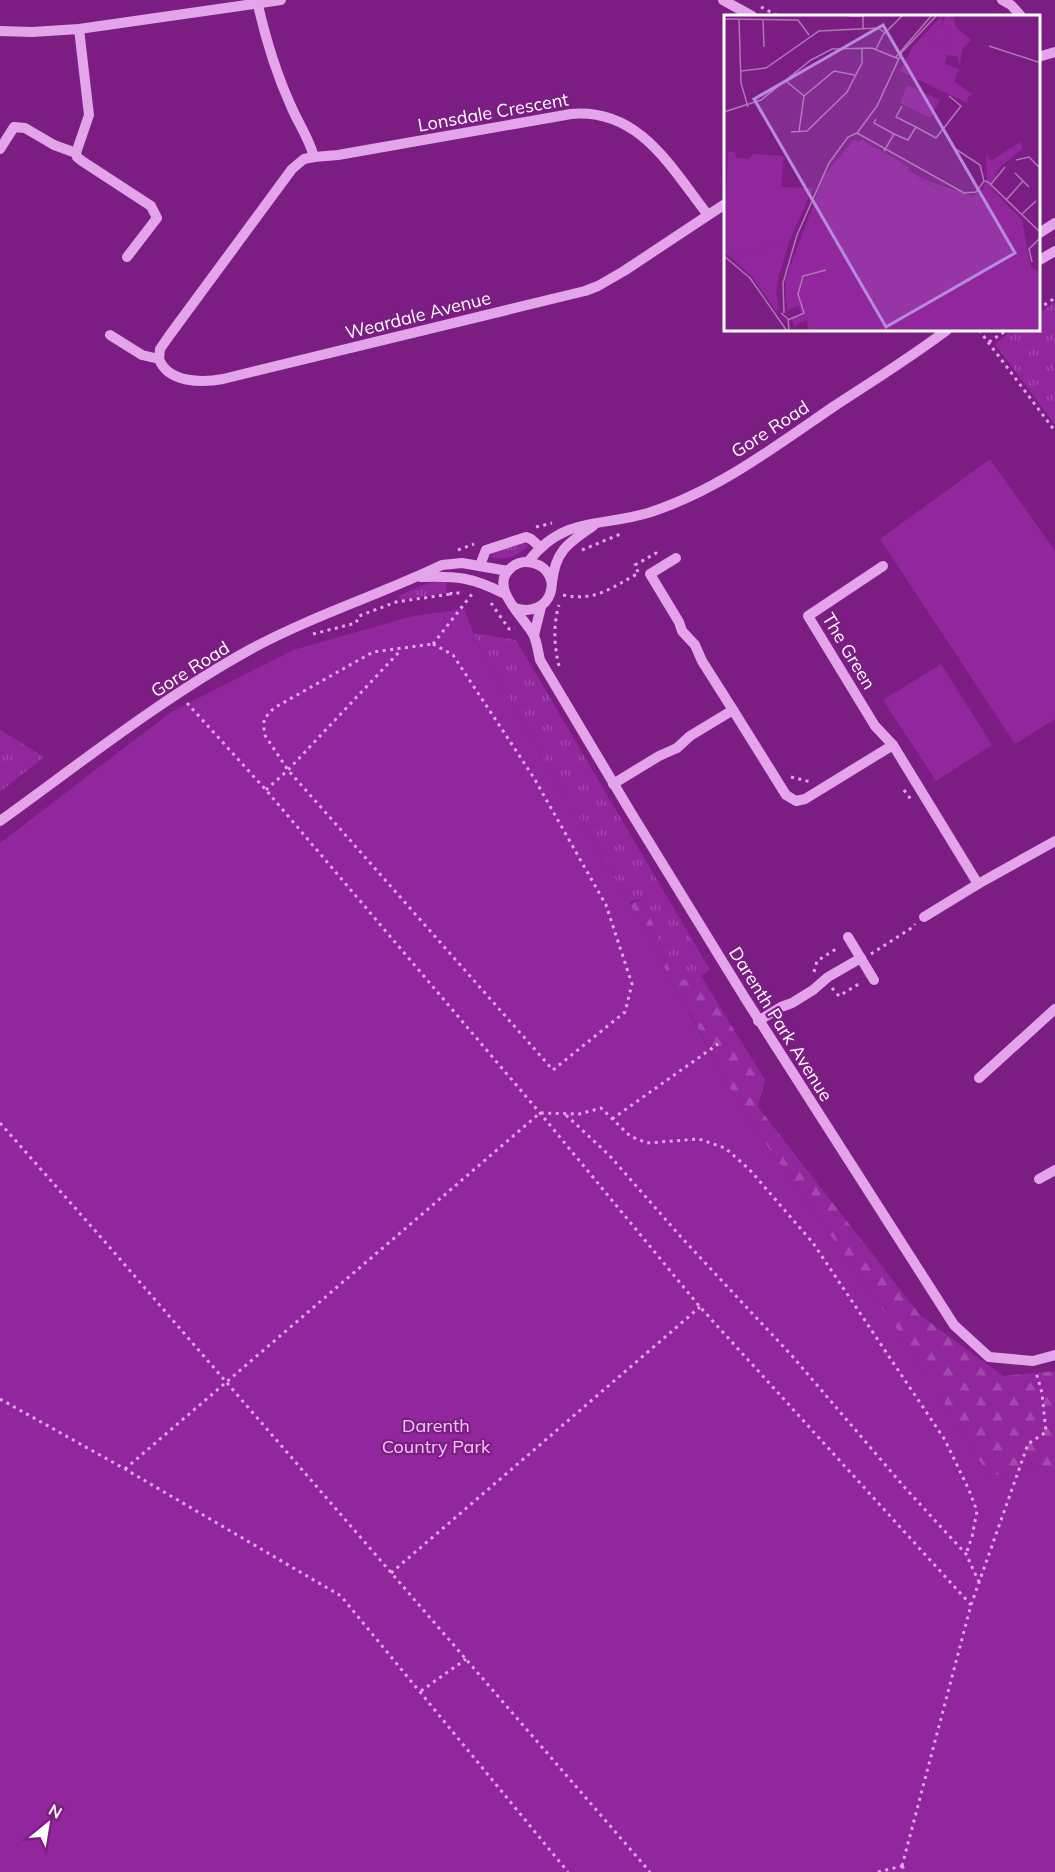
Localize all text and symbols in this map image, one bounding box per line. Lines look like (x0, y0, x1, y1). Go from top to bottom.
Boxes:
inset map (724, 15, 1040, 332)
street label: Lonsdale Crescent (416, 87, 570, 137)
street label: Weardale Avenue (343, 286, 493, 344)
street label: Gore Road (727, 395, 813, 463)
street label: The Green (817, 608, 881, 694)
street label: Gore Road (146, 636, 234, 702)
street label: Darenth Park Avenue (724, 942, 838, 1106)
park label: Darenth Country Park (382, 1414, 491, 1458)
north arrow (18, 1794, 78, 1854)
text: N (45, 1799, 66, 1823)

